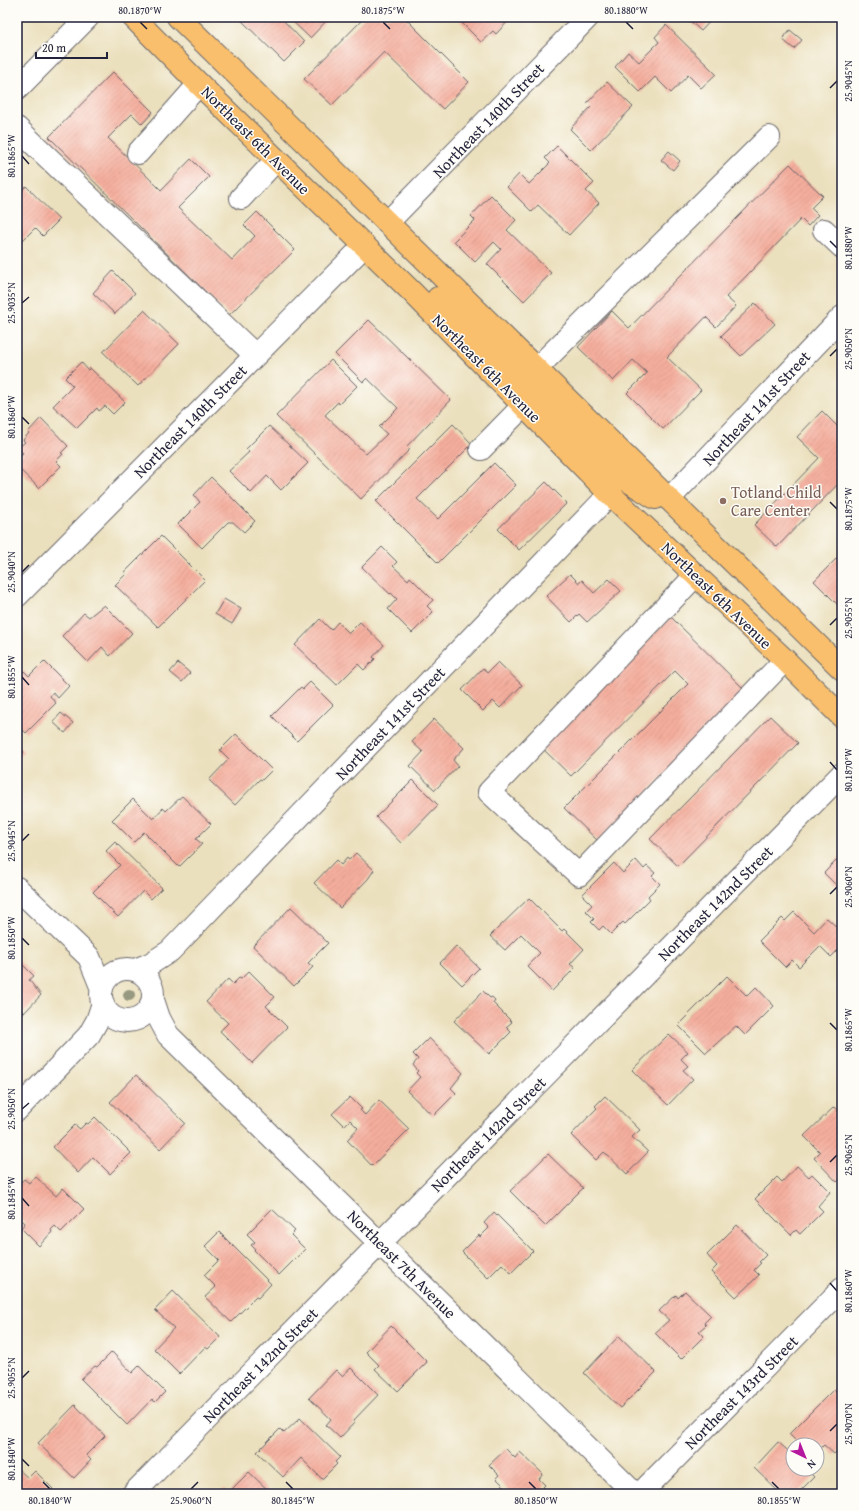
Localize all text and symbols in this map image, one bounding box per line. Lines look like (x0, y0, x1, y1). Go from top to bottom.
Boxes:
text: 80.1870°W (118, 3, 162, 18)
text: 80.1875°W (361, 3, 405, 18)
text: 80.1880°W (604, 3, 648, 18)
scale bar (36, 34, 107, 60)
text: 20 m (42, 39, 66, 56)
street label: Northeast 140th Street (427, 57, 550, 183)
text: 25.9045°N (841, 60, 856, 102)
street label: Northeast 6th Avenue (196, 80, 316, 200)
text: 80.1865°W (4, 134, 19, 178)
text: 80.1880°W (841, 226, 856, 270)
text: 25.9035°N (4, 282, 19, 324)
street label: Northeast 6th Avenue (427, 308, 547, 428)
text: 25.9050°N (841, 328, 856, 370)
street label: Northeast 141st Street (696, 345, 816, 471)
street label: Northeast 140th Street (128, 358, 253, 483)
text: 80.1860°W (4, 395, 19, 439)
place label: Totland Child Care Center (731, 480, 822, 522)
text: 80.1875°W (841, 487, 856, 531)
marker: Totland Child Care Center (718, 496, 728, 506)
street label: Northeast 6th Avenue (656, 536, 778, 654)
text: 25.9040°N (4, 551, 19, 593)
text: 25.9055°N (841, 597, 856, 639)
text: 80.1855°W (4, 655, 19, 699)
street label: Northeast 141st Street (329, 661, 451, 785)
text: 80.1870°W (841, 748, 856, 792)
text: 25.9045°N (4, 820, 19, 862)
street label: Northeast 142nd Street (652, 839, 779, 966)
text: 25.9060°N (841, 866, 856, 908)
text: 80.1850°W (4, 916, 19, 960)
text: 80.1865°W (841, 1008, 856, 1052)
street label: Northeast 142nd Street (425, 1070, 552, 1197)
text: 25.9050°N (4, 1088, 19, 1130)
text: 25.9065°N (841, 1134, 856, 1176)
text: 80.1845°W (4, 1176, 19, 1220)
street label: Northeast 7th Avenue (342, 1204, 462, 1324)
text: 80.1860°W (841, 1269, 856, 1313)
street label: Northeast 142nd Street (197, 1301, 324, 1428)
street label: Northeast 143rd Street (679, 1329, 804, 1454)
text: 25.9055°N (4, 1357, 19, 1399)
text: 25.9070°N (841, 1403, 856, 1445)
text: 80.1840°W (4, 1437, 19, 1481)
north arrow (785, 1437, 825, 1477)
text: N (803, 1456, 820, 1473)
text: 80.1840°W (28, 1493, 72, 1508)
text: 25.9060°N (170, 1493, 212, 1508)
text: 80.1845°W (271, 1493, 315, 1508)
text: 80.1850°W (514, 1493, 558, 1508)
text: 80.1855°W (757, 1493, 801, 1508)

